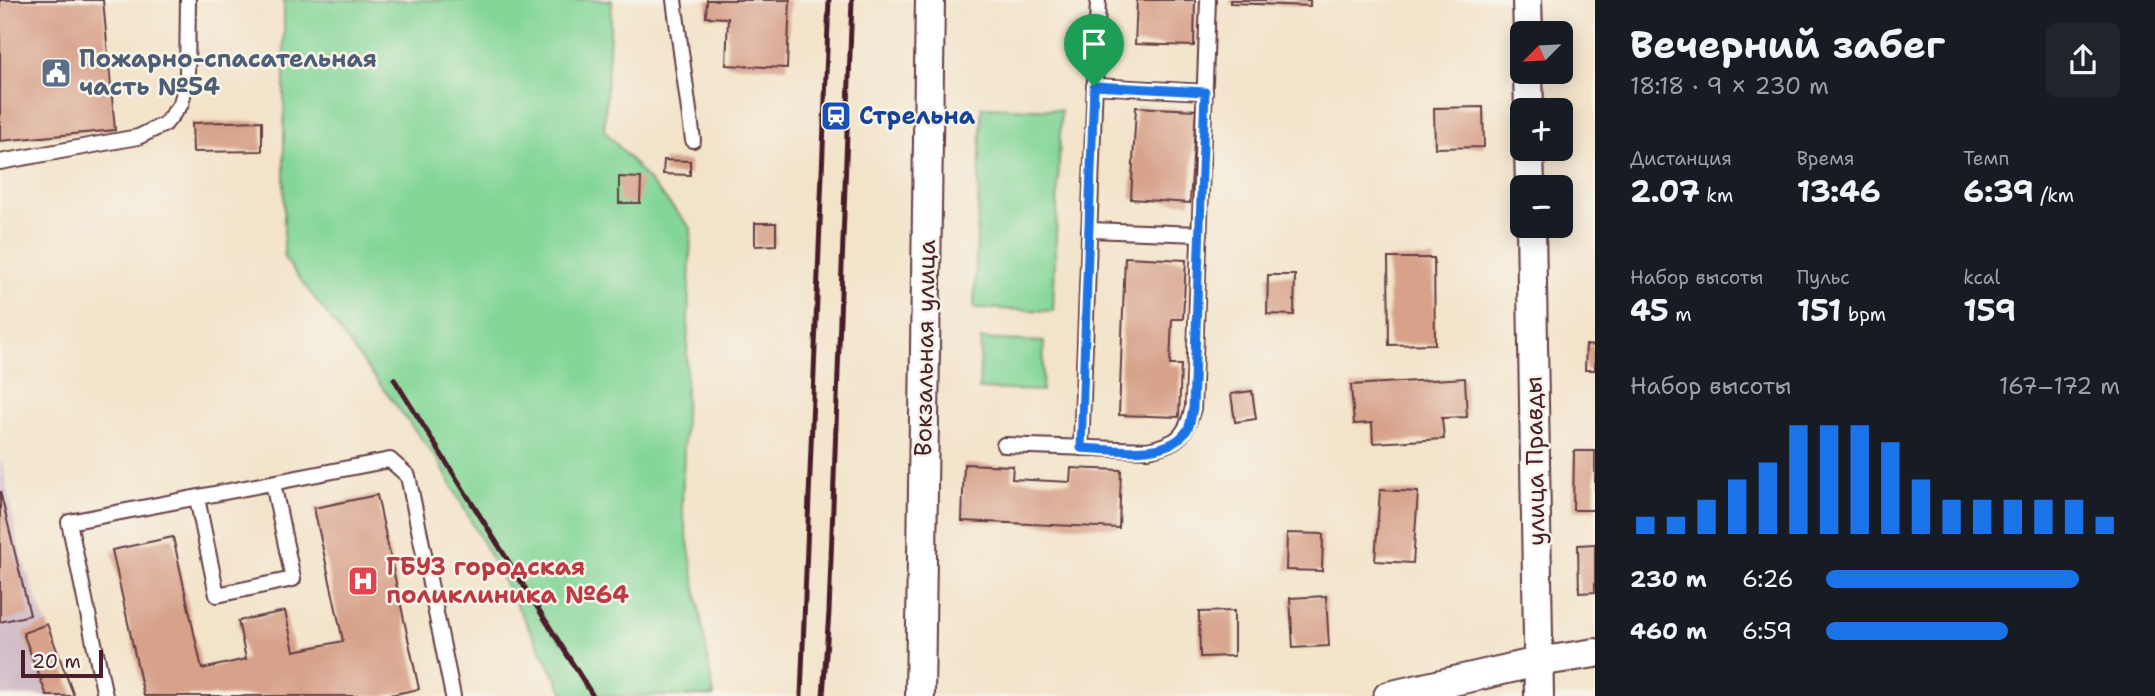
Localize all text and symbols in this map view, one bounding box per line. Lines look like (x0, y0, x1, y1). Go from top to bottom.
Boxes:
pin (1064, 14, 1124, 86)
text: Вечерний забег (1630, 19, 1945, 70)
north arrow (1510, 21, 1573, 84)
map controls (1510, 21, 1573, 238)
button: share (2046, 23, 2120, 97)
icon: arrive (1075, 25, 1113, 63)
place label: Пожарно-спасательная часть №54 (79, 43, 377, 103)
public building icon: Пожарно-спасательная часть №54 (39, 56, 73, 90)
text: 18:18 · 9 × 230 m (1630, 71, 1829, 101)
button: + (1510, 98, 1573, 161)
station icon: Стрельна (819, 99, 853, 133)
place label: Стрельна (859, 100, 976, 132)
text: Дистанция (1630, 146, 1732, 171)
text: Время (1797, 146, 1855, 171)
text: Темп (1963, 146, 2009, 171)
text: 2.07 (1630, 171, 1700, 212)
text: 13:46 (1797, 171, 1881, 212)
text: 6:39 (1963, 171, 2034, 212)
button: − (1510, 175, 1573, 238)
text: km (1700, 183, 1733, 208)
text: /km (2034, 183, 2074, 208)
street label: Вокзальная улица (907, 239, 943, 457)
text: Набор высоты (1630, 265, 1763, 290)
text: Пульс (1797, 265, 1850, 290)
text: kcal (1963, 265, 2000, 290)
text: 45 (1630, 290, 1669, 331)
text: 151 (1797, 290, 1841, 331)
text: 159 (1963, 290, 2016, 331)
text: m (1669, 302, 1692, 327)
text: bpm (1841, 302, 1886, 327)
text: Набор высоты (1630, 371, 1791, 401)
text: 167–172 m (1999, 371, 2120, 401)
street label: улица Правды (1518, 376, 1552, 546)
place label: ГБУЗ городская поликлиника №64 (386, 551, 629, 611)
hospital icon: ГБУЗ городская поликлиника №64 (346, 564, 380, 598)
text: 230 m (1630, 564, 1707, 594)
text: 6:26 (1742, 564, 1794, 594)
text: 460 m (1630, 616, 1707, 646)
text: 6:59 (1742, 616, 1792, 646)
scale bar (21, 647, 103, 679)
text: 20 m (32, 649, 81, 674)

